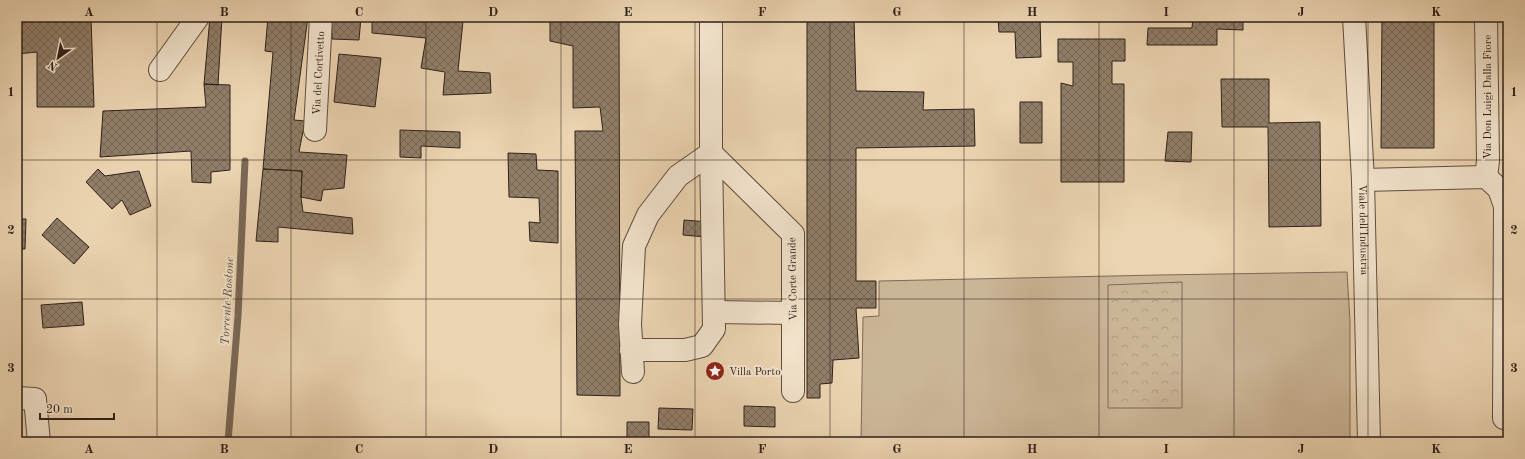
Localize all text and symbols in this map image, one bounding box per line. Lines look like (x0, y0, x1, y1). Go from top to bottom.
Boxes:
text: A (84, 6, 94, 19)
text: B (219, 6, 229, 19)
text: C (355, 6, 363, 19)
text: D (488, 6, 498, 19)
text: E (624, 6, 633, 19)
text: F (758, 6, 767, 19)
text: G (892, 6, 902, 19)
text: H (1027, 6, 1038, 19)
text: I (1163, 6, 1169, 19)
text: J (1297, 6, 1305, 19)
text: K (1431, 6, 1441, 19)
street label: Via del Cortivetto (312, 31, 327, 115)
street label: Via Don Luigi Dalla Fiore (1483, 35, 1494, 159)
north arrow (38, 38, 78, 78)
text: N (46, 58, 60, 72)
text: 1 (7, 86, 15, 99)
text: 1 (1510, 86, 1518, 99)
street label: Viale dell'Industria (1356, 184, 1369, 276)
text: 2 (7, 224, 15, 237)
text: 2 (1510, 224, 1518, 237)
street label: Via Corte Grande (787, 237, 800, 321)
water label: Torrente Rostone (220, 257, 236, 346)
place icon: Villa Porto (704, 360, 726, 382)
text: 3 (7, 362, 15, 375)
text: 3 (1510, 362, 1518, 375)
place label: Villa Porto (729, 367, 781, 378)
scale bar (40, 395, 114, 421)
text: 20 m (46, 404, 73, 416)
text: A (84, 443, 94, 456)
text: B (219, 443, 229, 456)
text: C (355, 443, 363, 456)
text: D (488, 443, 498, 456)
text: E (624, 443, 633, 456)
text: F (758, 443, 767, 456)
text: G (892, 443, 902, 456)
text: H (1027, 443, 1038, 456)
text: I (1163, 443, 1169, 456)
text: J (1297, 443, 1305, 456)
text: K (1431, 443, 1441, 456)

